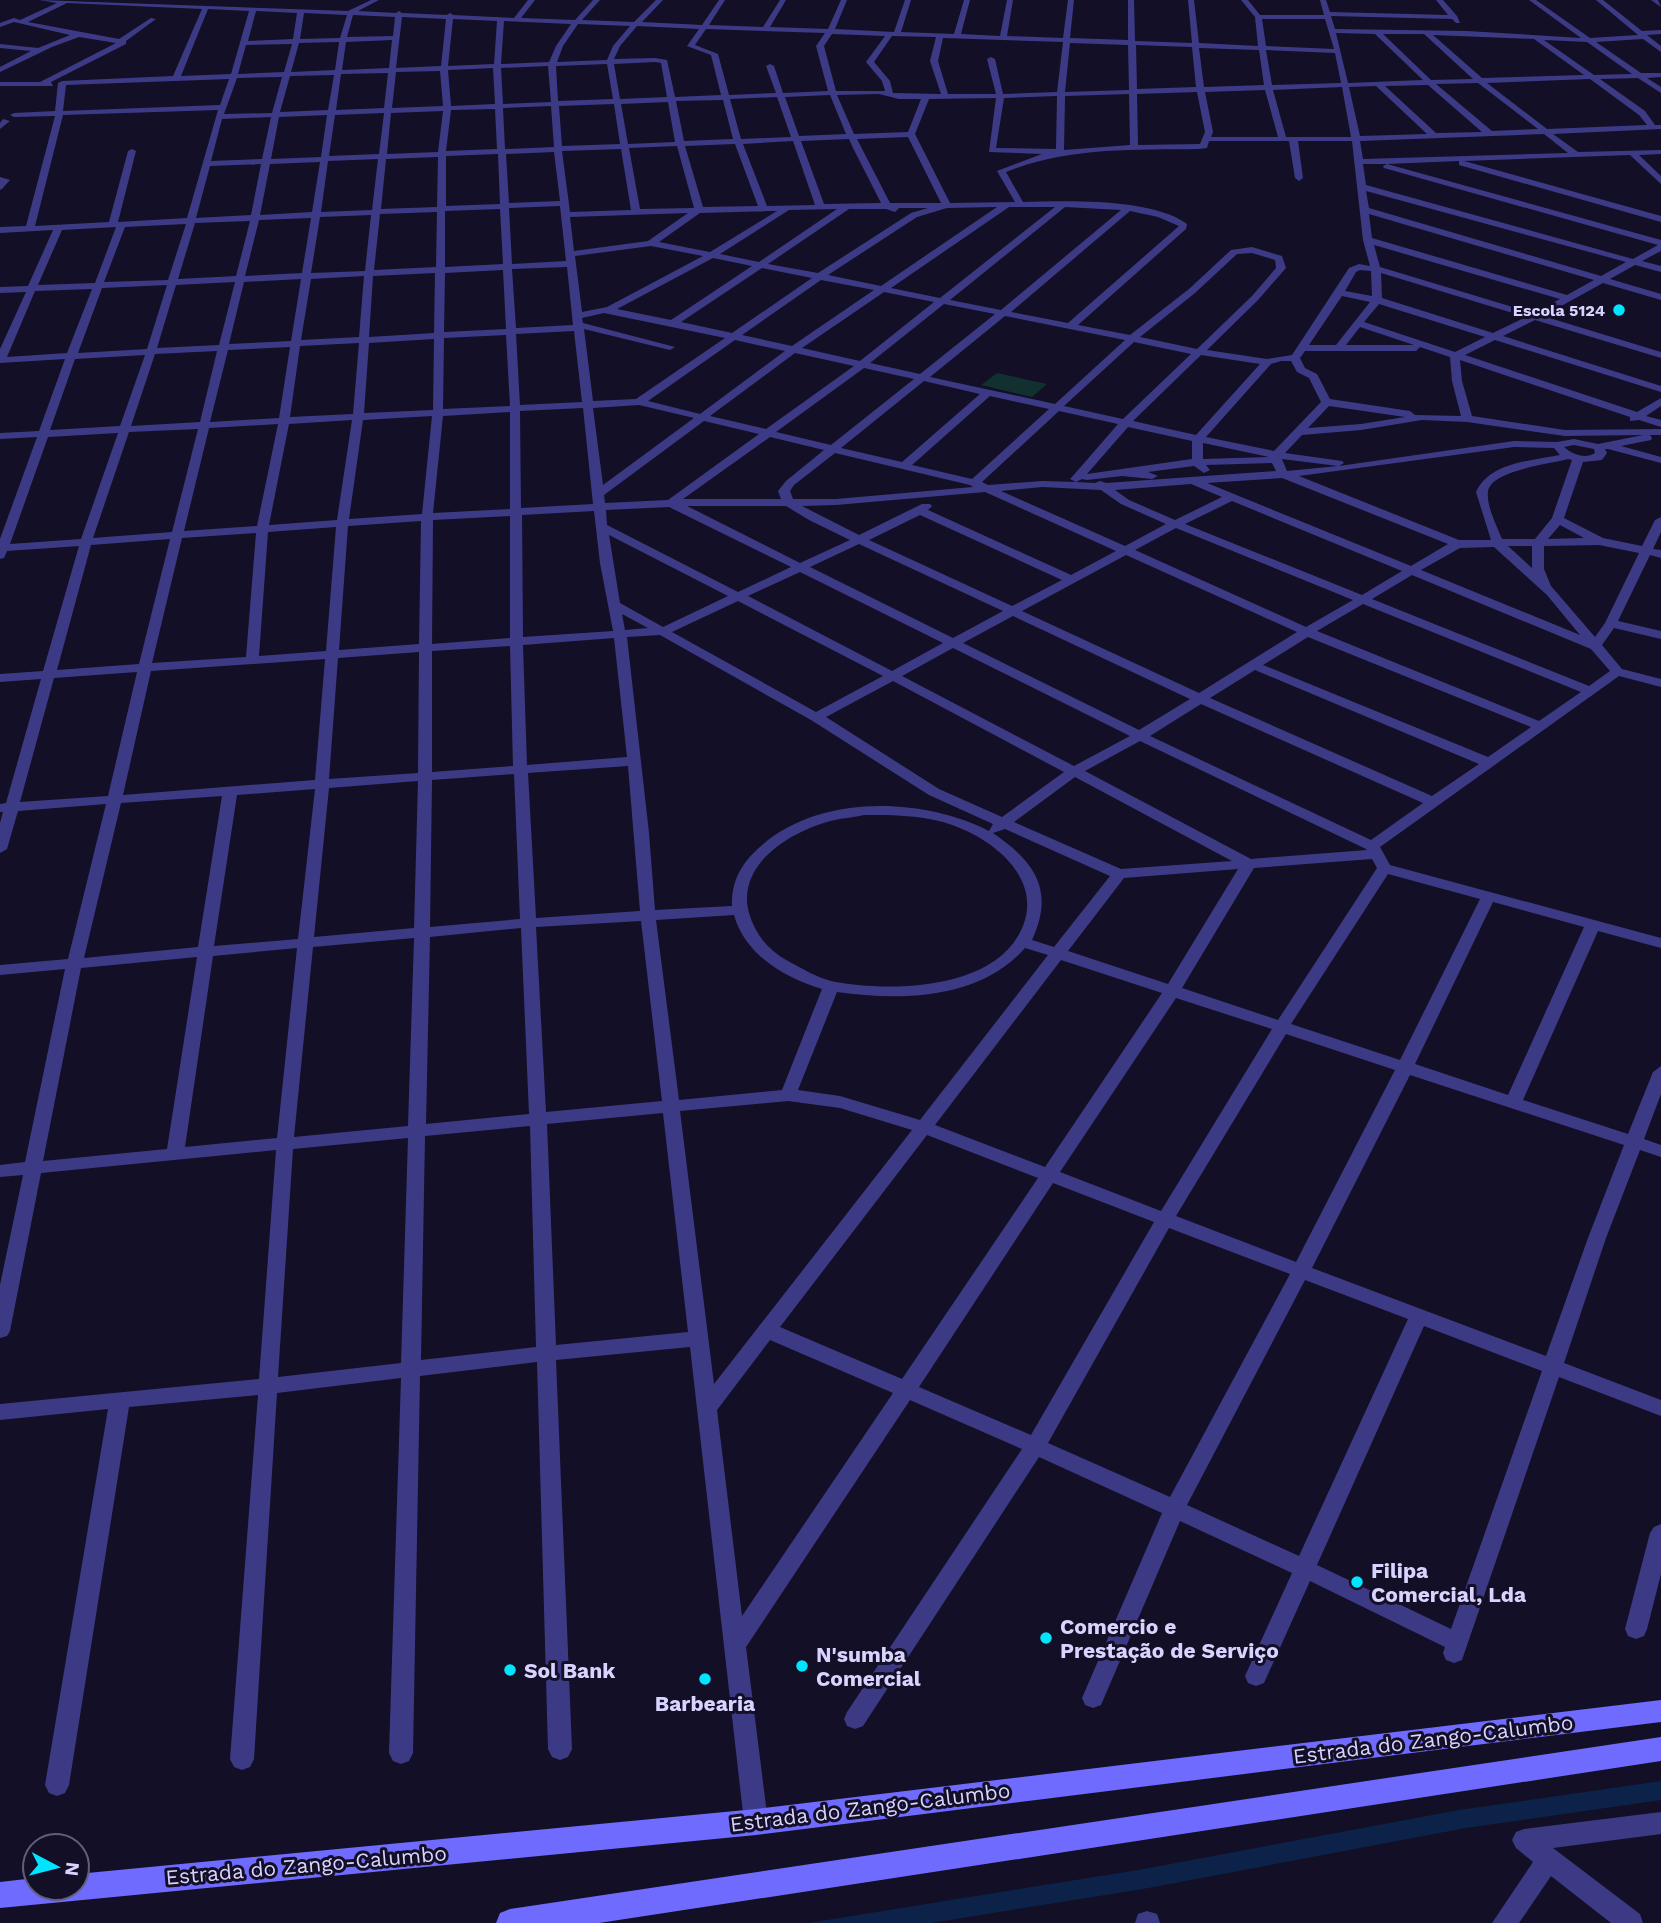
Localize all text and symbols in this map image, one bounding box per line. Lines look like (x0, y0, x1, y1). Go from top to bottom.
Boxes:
place label: Escola 5124 (1513, 301, 1605, 320)
marker: Escola 5124 (1611, 302, 1627, 318)
place label: Filipa Comercial, Lda (1371, 1558, 1527, 1607)
marker: Filipa Comercial, Lda (1349, 1574, 1365, 1590)
place label: Comercio e Prestação de Serviço (1060, 1614, 1279, 1663)
marker: Comercio e Prestação de Serviço (1038, 1630, 1054, 1646)
place label: N'sumba Comercial (816, 1642, 921, 1691)
place label: Sol Bank (524, 1658, 616, 1683)
marker: N'sumba Comercial (794, 1658, 810, 1674)
marker: Sol Bank (502, 1662, 518, 1678)
marker: Barbearia (697, 1671, 713, 1687)
place label: Barbearia (655, 1691, 756, 1716)
street label: Estrada do Zango-Calumbo (1291, 1709, 1575, 1769)
street label: Estrada do Zango-Calumbo (728, 1777, 1012, 1837)
north arrow (21, 1832, 91, 1902)
street label: Estrada do Zango-Calumbo (164, 1840, 448, 1890)
text: N (60, 1861, 85, 1877)

